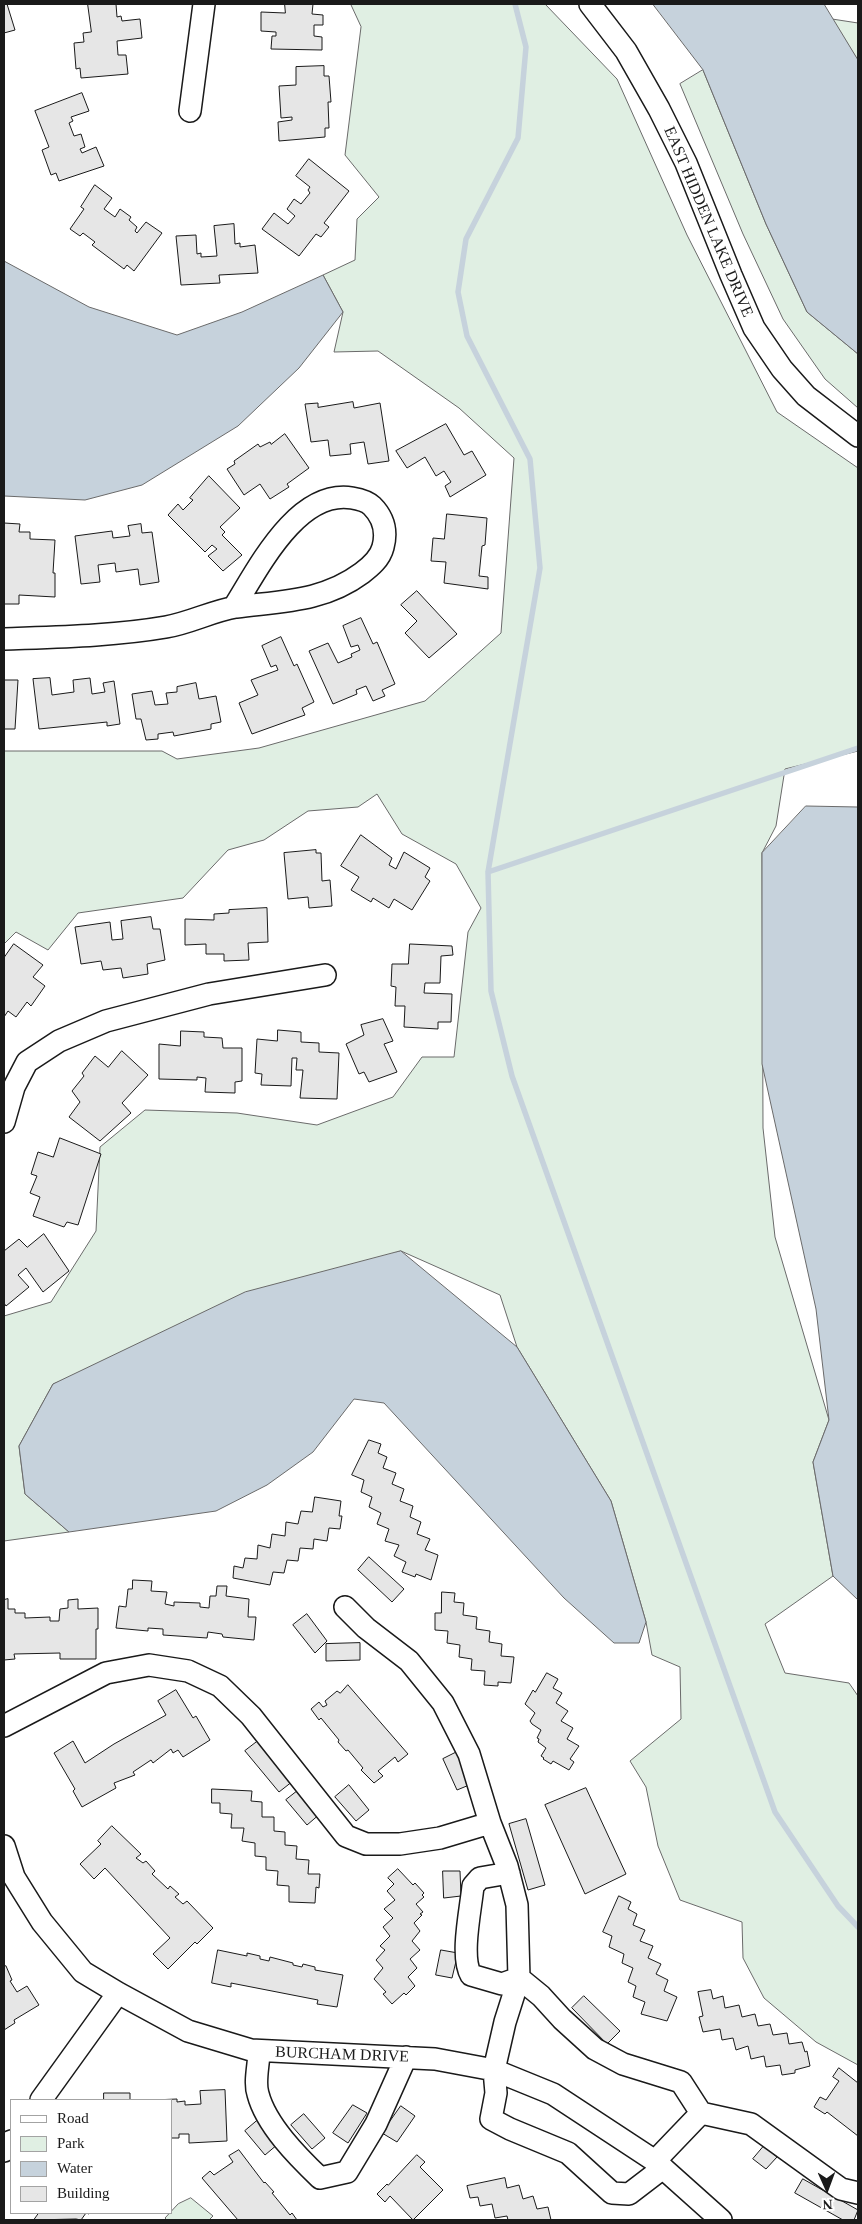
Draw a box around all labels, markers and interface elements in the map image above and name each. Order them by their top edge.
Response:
street label: EAST HIDDEN LAKE DRIVE [659,124,757,320]
street label: BURCHAM DRIVE [275,2043,409,2067]
legend [10,2099,172,2214]
text: Road [57,2110,89,2126]
text: Park [57,2135,85,2151]
text: Water [57,2160,92,2176]
north arrow [802,2164,852,2214]
text: Building [57,2185,110,2201]
text: N [822,2197,833,2212]

